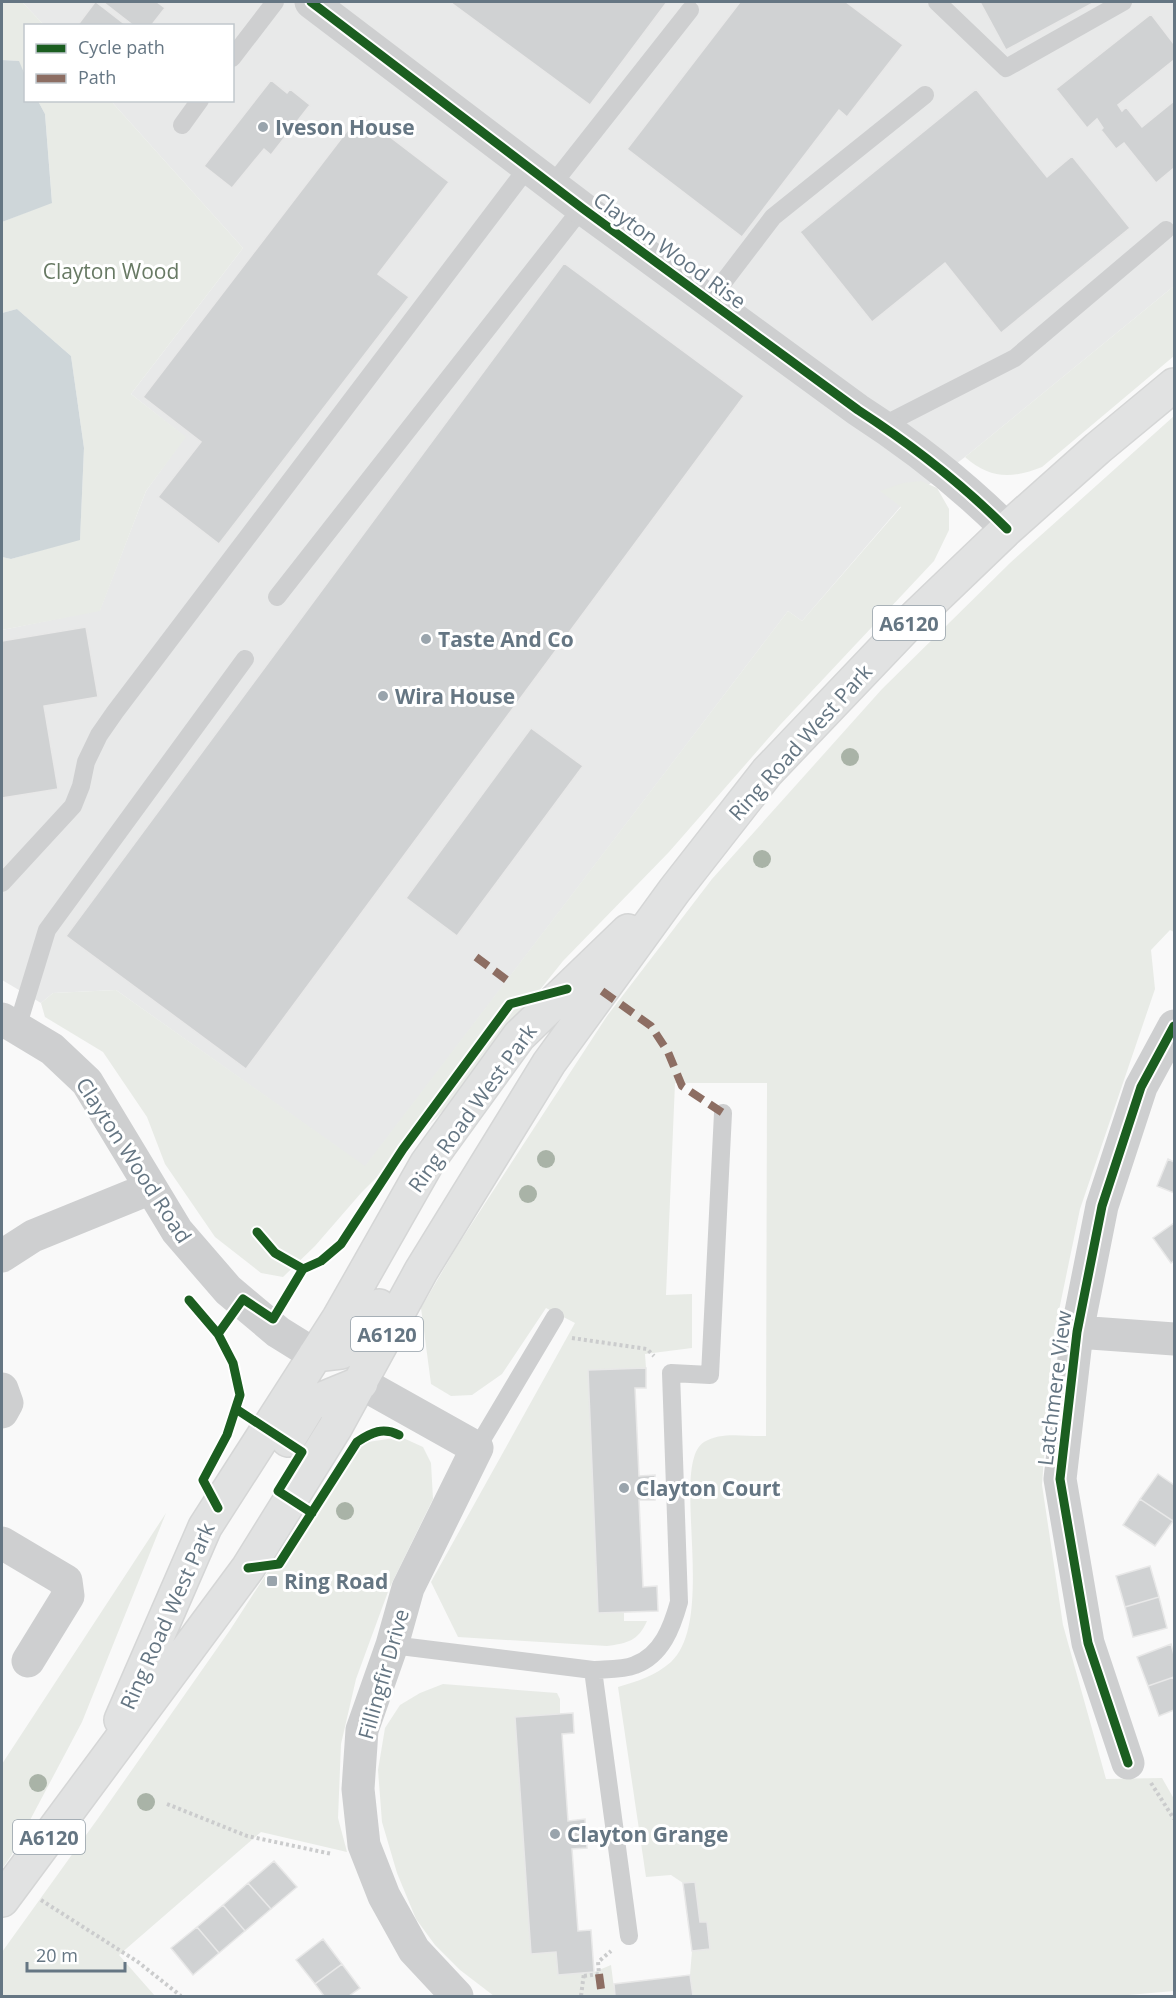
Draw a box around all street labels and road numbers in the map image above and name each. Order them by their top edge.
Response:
street label: Clayton Wood Rise [588,185,752,315]
road number: A6120 [873,606,945,640]
street label: Ring Road West Park [722,658,878,826]
street label: Ring Road West Park [401,1018,543,1198]
street label: Clayton Wood Road [70,1072,198,1248]
street label: Latchmere View [1031,1308,1077,1467]
road number: A6120 [351,1317,423,1351]
street label: Ring Road West Park [113,1518,221,1714]
street label: Fillingfir Drive [351,1606,415,1742]
road number: A6120 [13,1820,85,1854]

